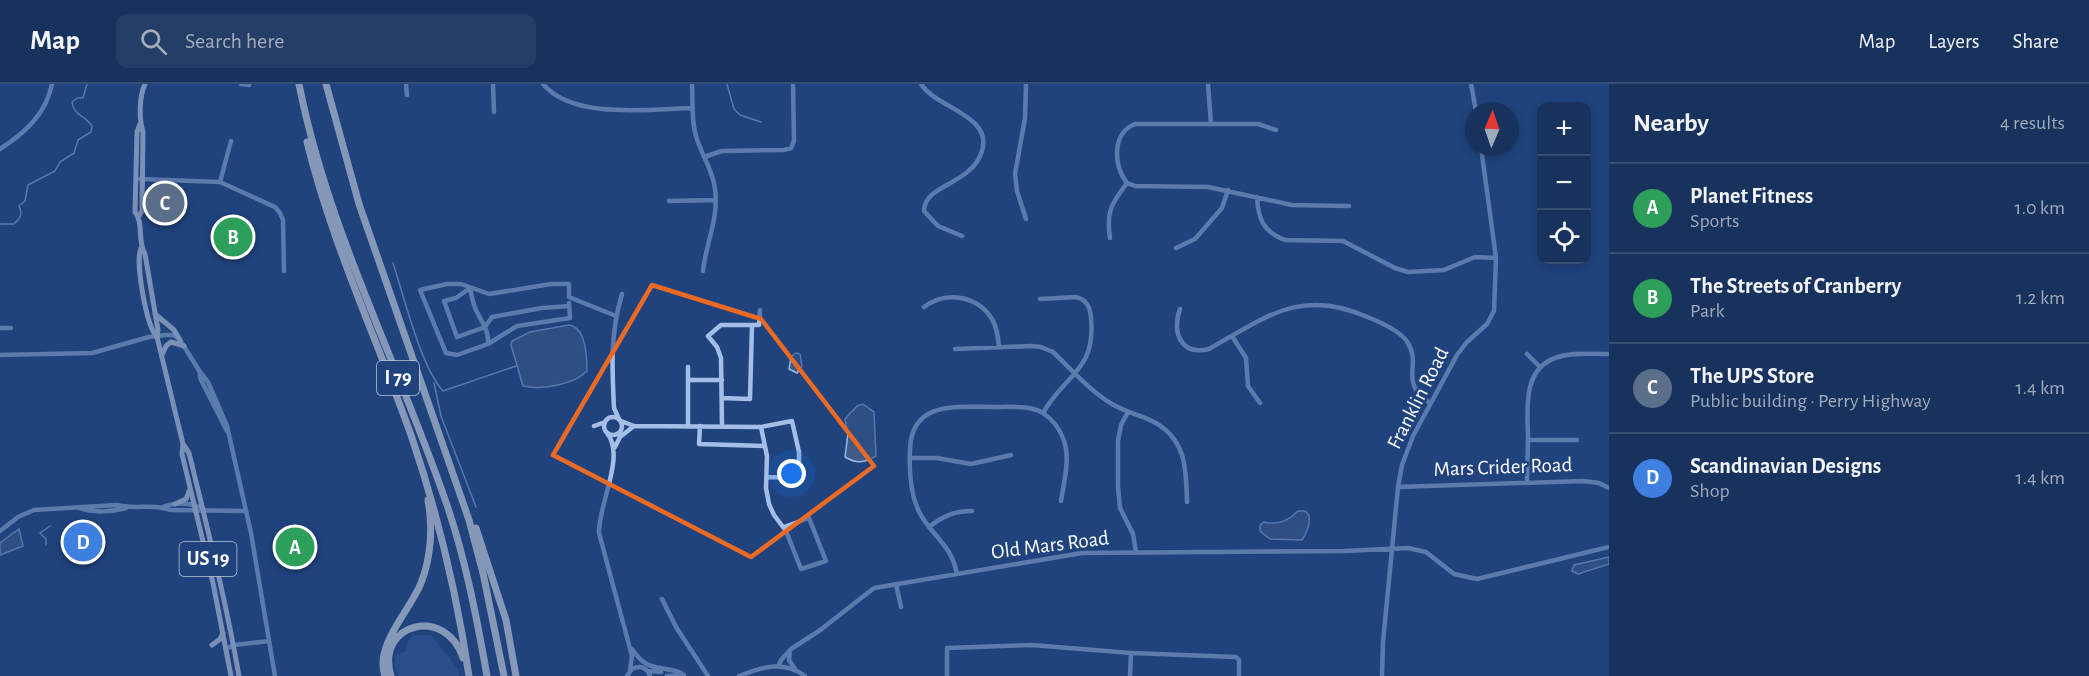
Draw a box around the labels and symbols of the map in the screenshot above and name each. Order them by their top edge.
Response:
north arrow [1465,102,1519,156]
pin: C [146,180,184,226]
pin: B [214,214,252,260]
street label: Franklin Road [1383,344,1453,452]
road number: I 79 [377,361,419,395]
street label: Mars Crider Road [1433,454,1573,480]
your location [777,459,806,488]
pin: D [64,520,103,564]
pin: A [276,524,314,570]
street label: Old Mars Road [990,527,1110,563]
road number: US 19 [180,542,236,576]

